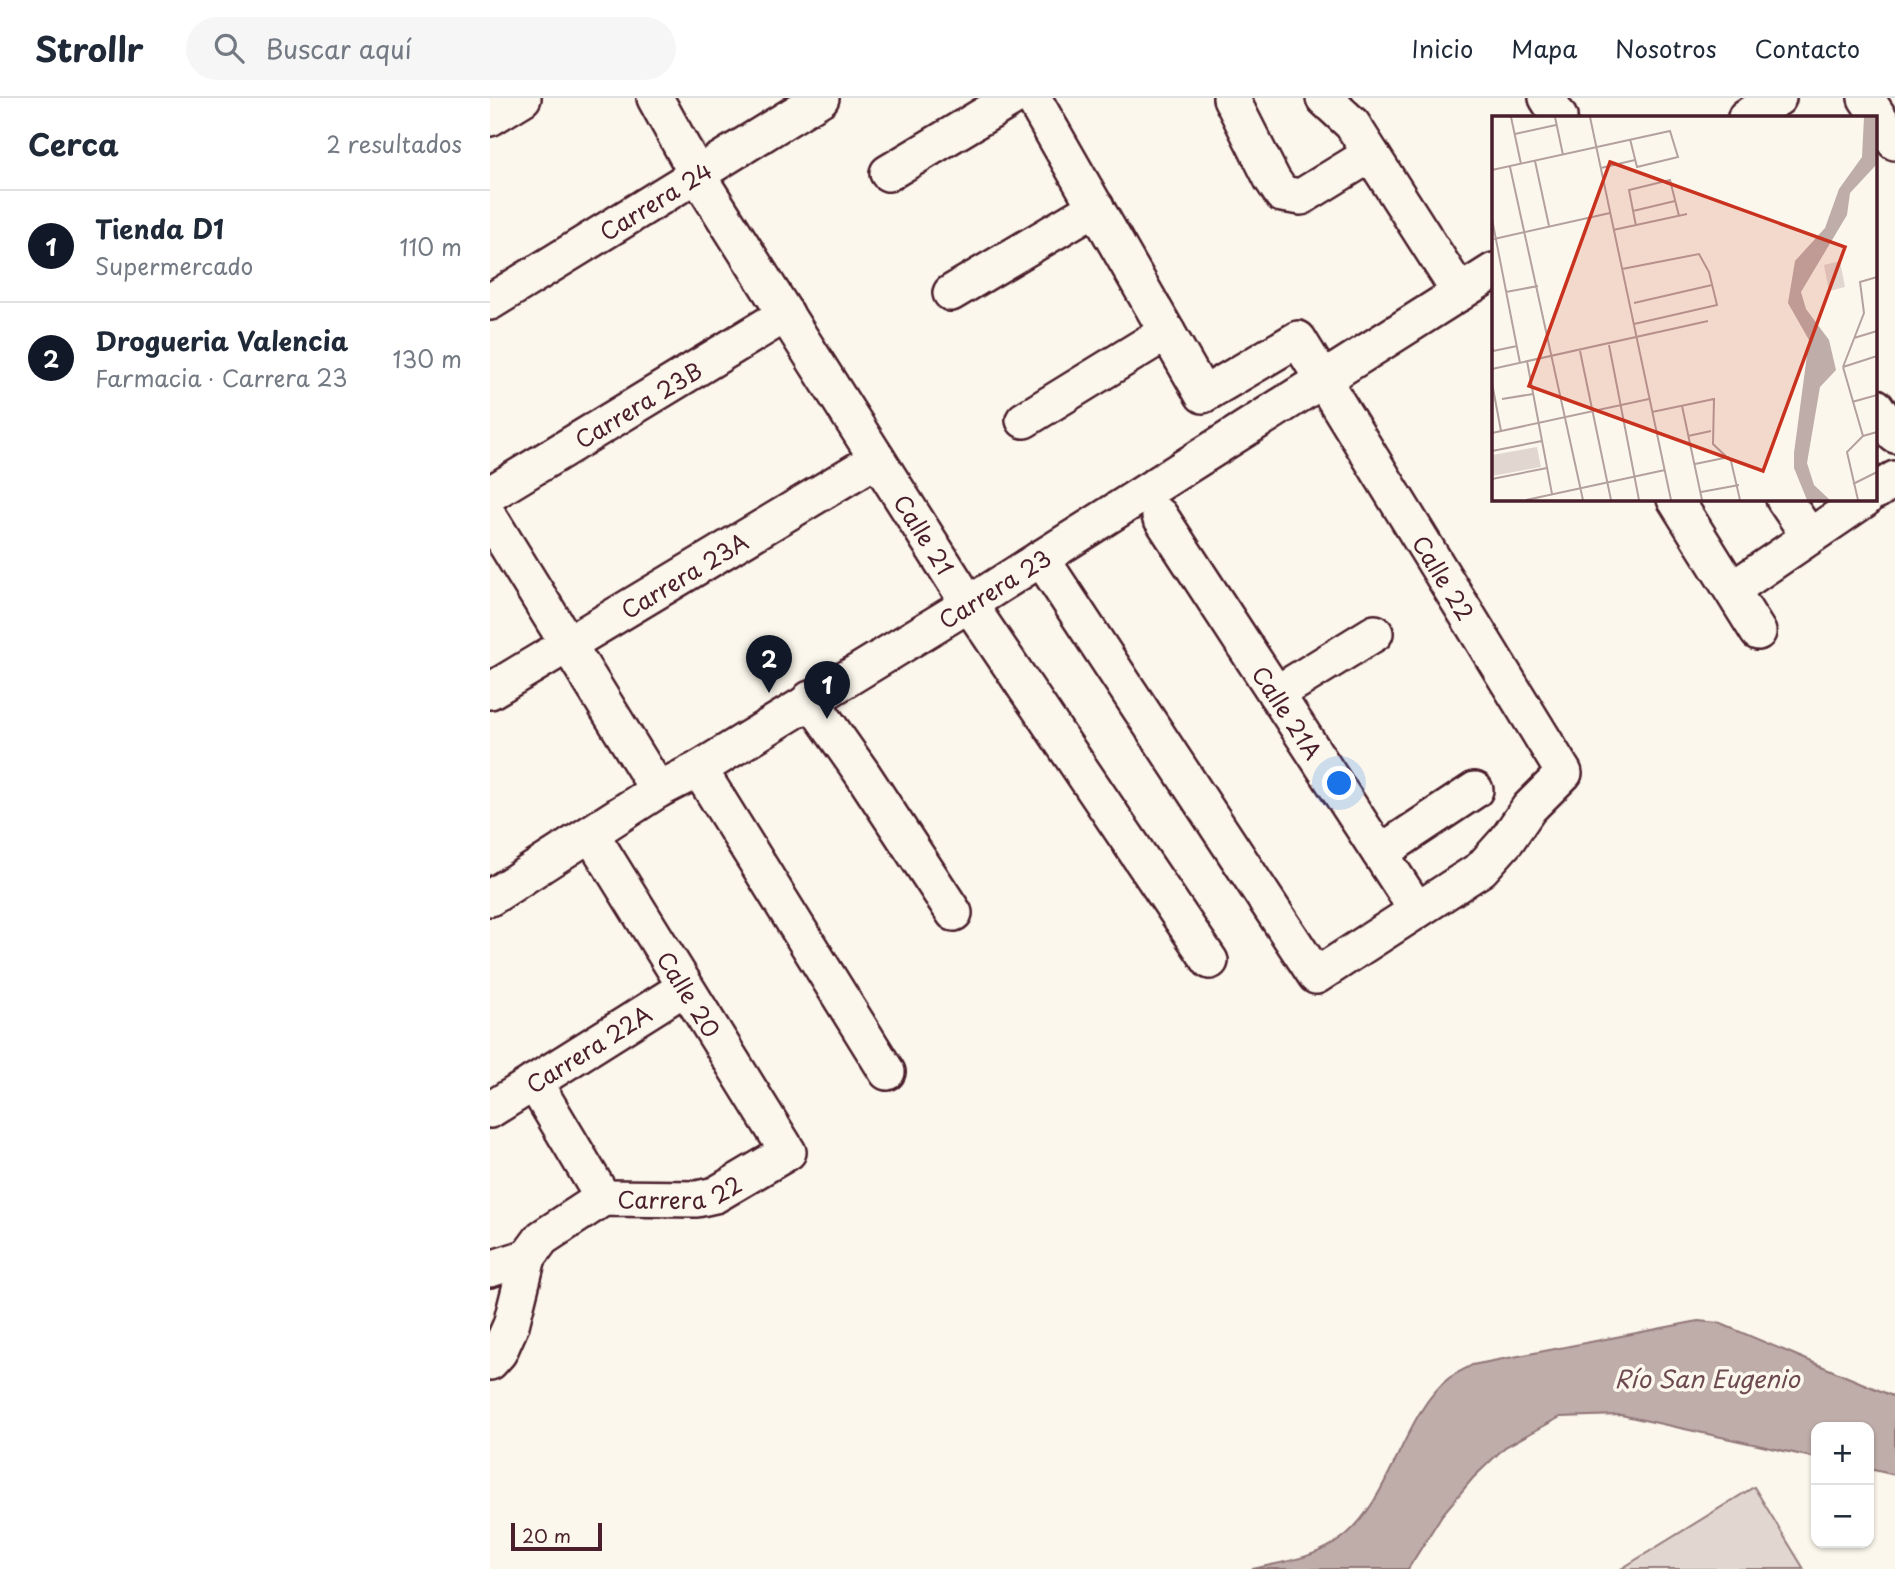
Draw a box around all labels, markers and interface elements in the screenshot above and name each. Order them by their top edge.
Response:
search box [186,17,676,80]
text: Strollr [35,23,144,73]
icon: search [210,29,248,67]
text: Buscar aquí [266,29,412,68]
text: Inicio [1412,30,1473,66]
text: Mapa [1511,30,1577,66]
text: Nosotros [1615,30,1717,66]
text: Contacto [1755,30,1860,66]
inset map [1492,116,1878,500]
text: Cerca [28,121,119,166]
text: 2 resultados [326,126,462,161]
street label: Carrera 24 [592,152,718,248]
text: Tienda D1 [95,209,224,248]
text: 1 [46,229,57,264]
text: 110 m [400,229,462,264]
text: Supermercado [95,248,253,283]
text: Drogueria Valencia [95,321,348,360]
text: 2 [43,341,59,376]
text: 130 m [392,341,462,376]
street label: Carrera 23B [568,352,708,456]
text: Farmacia · Carrera 23 [95,360,347,395]
street label: Calle 21 [886,487,964,582]
street label: Carrera 23A [614,523,754,627]
street label: Calle 22 [1405,528,1484,627]
street label: Carrera 23 [931,539,1057,636]
pin: 2 [746,635,792,693]
street label: Calle 21A [1244,658,1331,766]
pin: 1 [804,661,850,719]
your location [1322,766,1356,800]
street label: Calle 20 [649,944,729,1044]
street label: Carrera 22A [519,996,658,1101]
street label: Carrera 22 [617,1166,748,1217]
water label: Río San Eugenio [1614,1360,1801,1396]
map controls [1811,1422,1874,1548]
button: + [1811,1422,1874,1485]
button: − [1811,1485,1874,1548]
scale bar [511,1520,602,1552]
text: 20 m [522,1521,571,1549]

